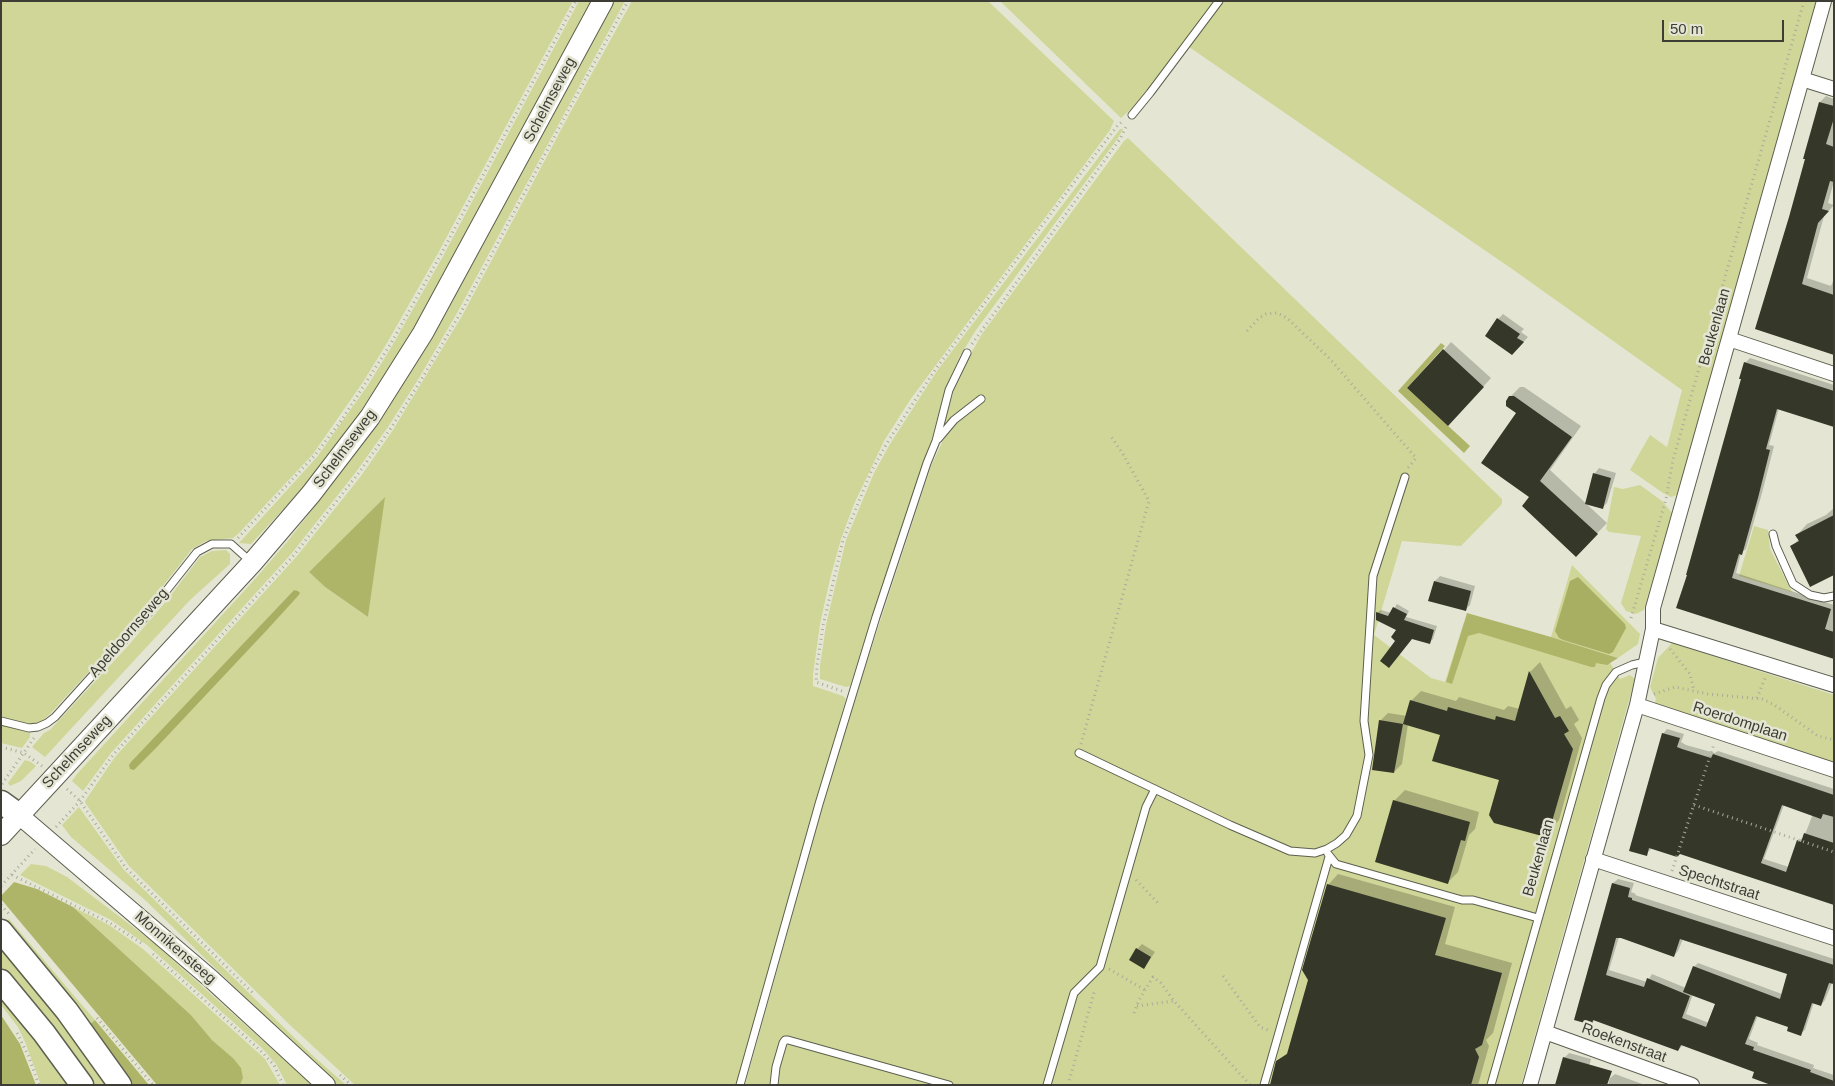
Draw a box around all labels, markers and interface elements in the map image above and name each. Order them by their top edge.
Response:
scale bar [1665,10,1788,42]
text: 50 m [1670,20,1703,37]
street label: Schelmseweg [520,55,580,145]
street label: Beukenlaan [1695,286,1735,368]
street label: Schelmseweg [310,406,380,492]
street label: Apeldoornseweg [86,585,172,681]
street label: Roerdomplaan [1690,698,1790,746]
street label: Schelmseweg [39,712,115,792]
street label: Beukenlaan [1519,817,1559,899]
street label: Spechtstraat [1676,861,1762,905]
street label: Monnikensteeg [131,908,219,988]
street label: Roekenstraat [1579,1019,1669,1067]

